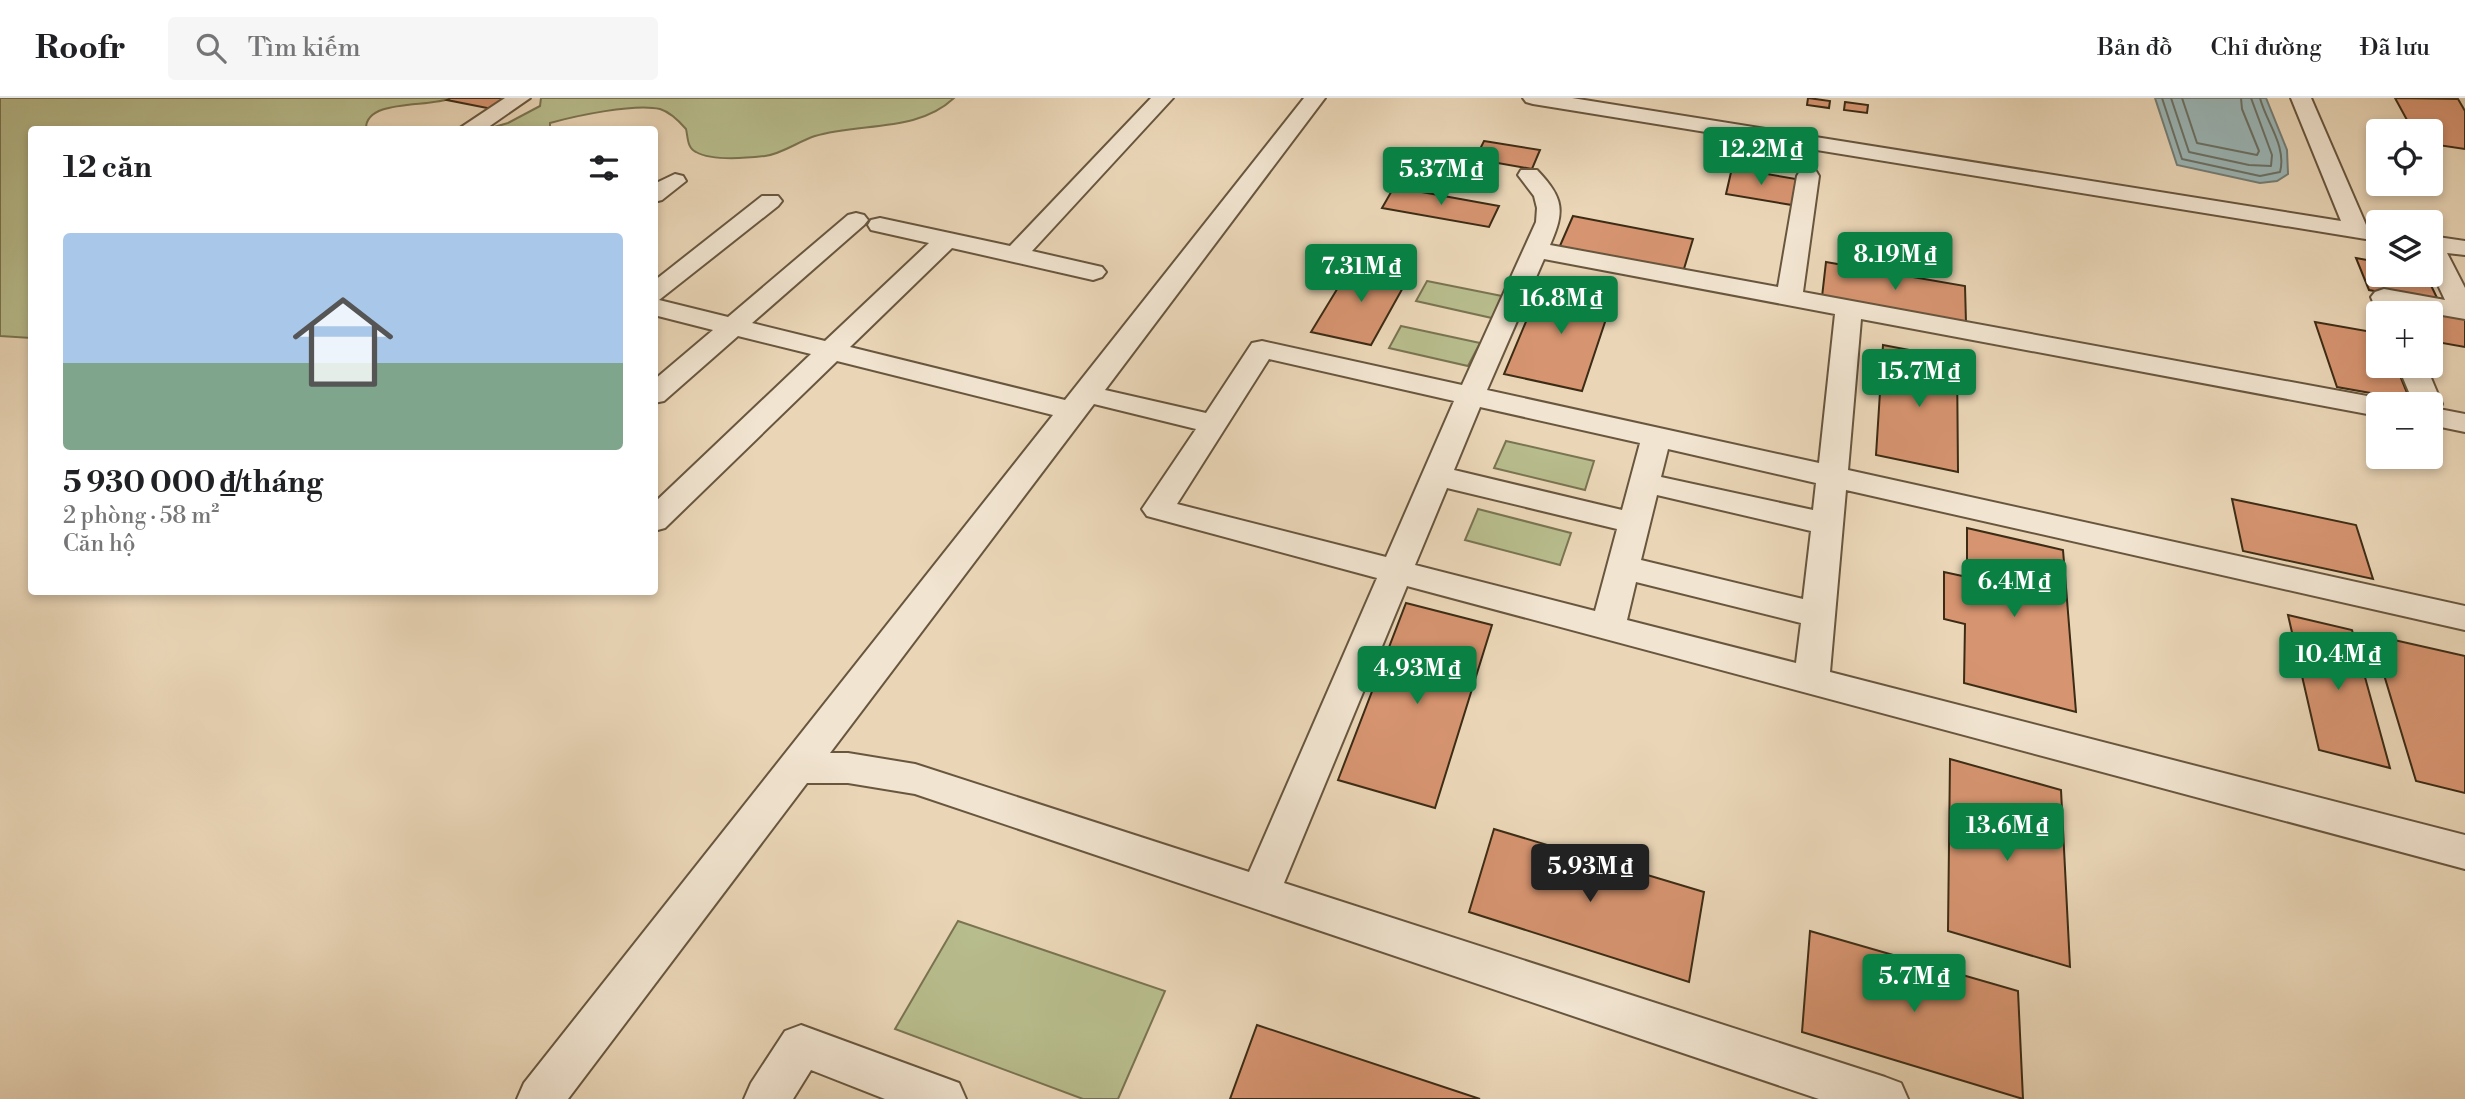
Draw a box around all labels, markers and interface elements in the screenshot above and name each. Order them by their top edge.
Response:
search box [168,17,658,80]
text: Roofr [35,28,126,69]
icon: search [192,29,230,67]
text: Tìm kiếm [248,32,361,64]
text: Bản đồ [2097,33,2173,63]
text: Chỉ đường [2211,33,2322,63]
text: Đã lưu [2360,33,2430,63]
map controls [2366,119,2443,469]
button: locate [2366,119,2443,196]
pin: 12.2M ₫ [1696,127,1826,187]
text: 12.2M ₫ [1719,136,1803,164]
pin: 5.37M ₫ [1376,148,1506,207]
text: 12 căn [63,149,152,187]
icon: filters [585,149,623,187]
text: 5.37M ₫ [1399,156,1483,184]
button: layers [2366,210,2443,287]
pin: 8.19M ₫ [1830,232,1960,292]
text: 8.19M ₫ [1853,241,1937,269]
pin: 7.31M ₫ [1296,244,1426,304]
text: 7.31M ₫ [1321,253,1401,281]
pin: 16.8M ₫ [1496,276,1626,336]
icon: home [280,279,406,405]
text: 16.8M ₫ [1520,285,1602,313]
button: + [2366,301,2443,378]
pin: 15.7M ₫ [1854,350,1984,409]
text: 15.7M ₫ [1878,358,1960,386]
button: − [2366,392,2443,469]
text: 5 930 000 ₫/tháng [63,464,323,502]
text: 2 phòng · 58 m² [63,502,219,530]
text: Căn hộ [63,530,136,558]
pin: 6.4M ₫ [1957,560,2071,619]
text: 6.4M ₫ [1978,568,2051,596]
pin: 10.4M ₫ [2273,632,2403,692]
text: 10.4M ₫ [2295,641,2381,669]
pin: 4.93M ₫ [1352,646,1482,706]
text: 4.93M ₫ [1374,655,1460,683]
pin: 13.6M ₫ [1942,804,2072,863]
text: 13.6M ₫ [1966,812,2048,840]
pin: 5.93M ₫ [1525,844,1655,904]
text: 5.93M ₫ [1547,853,1633,881]
pin: 5.7M ₫ [1857,954,1971,1014]
text: 5.7M ₫ [1879,963,1949,991]

